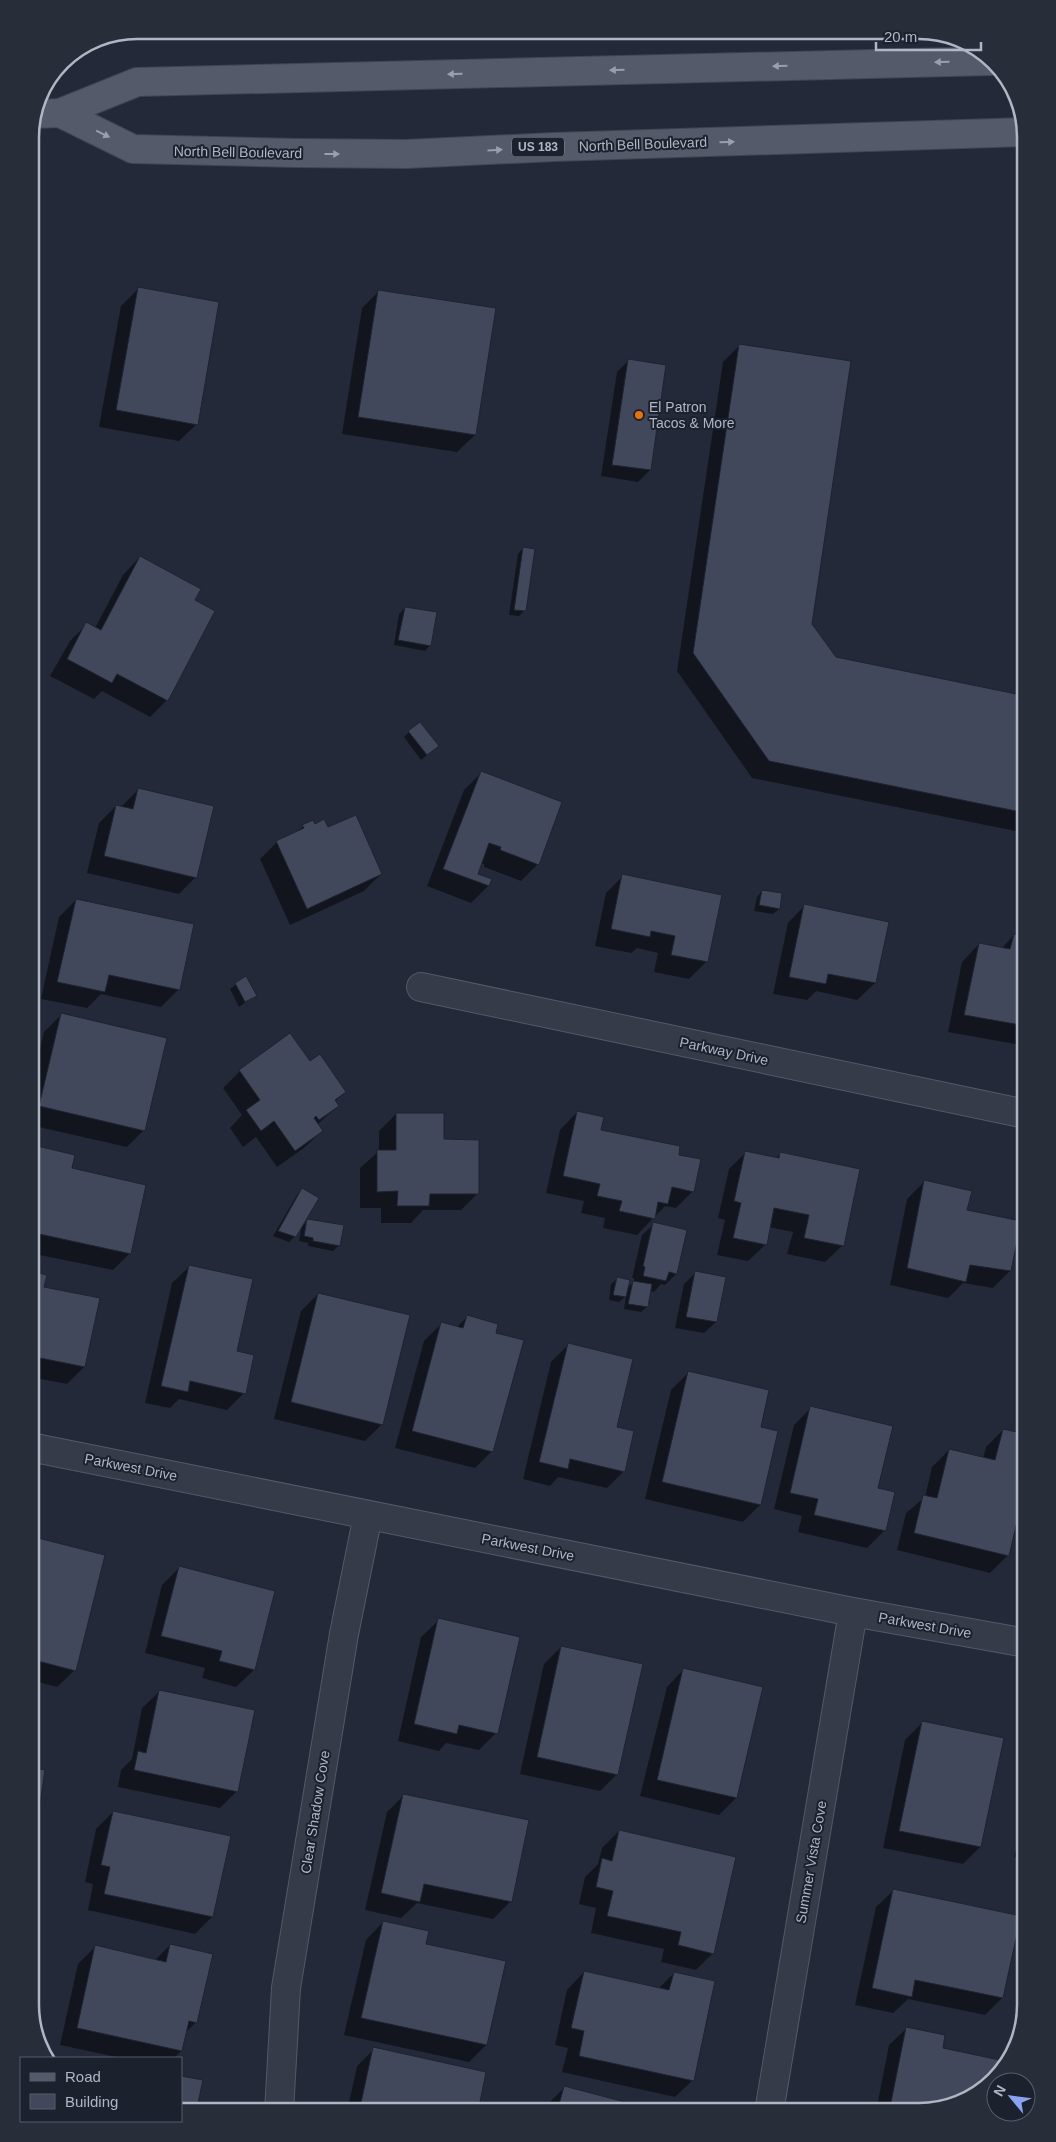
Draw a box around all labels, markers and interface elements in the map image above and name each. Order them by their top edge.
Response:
scale bar [876,20,981,52]
text: 20 m [884,28,917,45]
one-way arrow [934,58,950,66]
one-way arrow [771,62,787,70]
one-way arrow [609,66,625,74]
one-way arrow [446,70,462,78]
one-way arrow [96,130,111,139]
street label: North Bell Boulevard [579,134,707,154]
one-way arrow [719,137,735,145]
road number: US 183 [512,138,564,156]
street label: North Bell Boulevard [174,143,302,161]
one-way arrow [487,145,503,153]
one-way arrow [325,150,341,158]
place label: El Patron Tacos & More [649,399,735,431]
marker: El Patron Tacos & More [633,409,645,421]
street label: Parkway Drive [678,1034,770,1068]
street label: Parkwest Drive [83,1450,179,1484]
street label: Parkwest Drive [480,1530,576,1564]
street label: Parkwest Drive [877,1609,973,1641]
street label: Clear Shadow Cove [297,1749,333,1875]
street label: Summer Vista Cove [792,1799,830,1925]
legend [20,2057,182,2122]
text: Road [65,2068,101,2085]
north arrow [986,2072,1036,2122]
text: N [990,2082,1009,2099]
text: Building [65,2093,118,2110]

